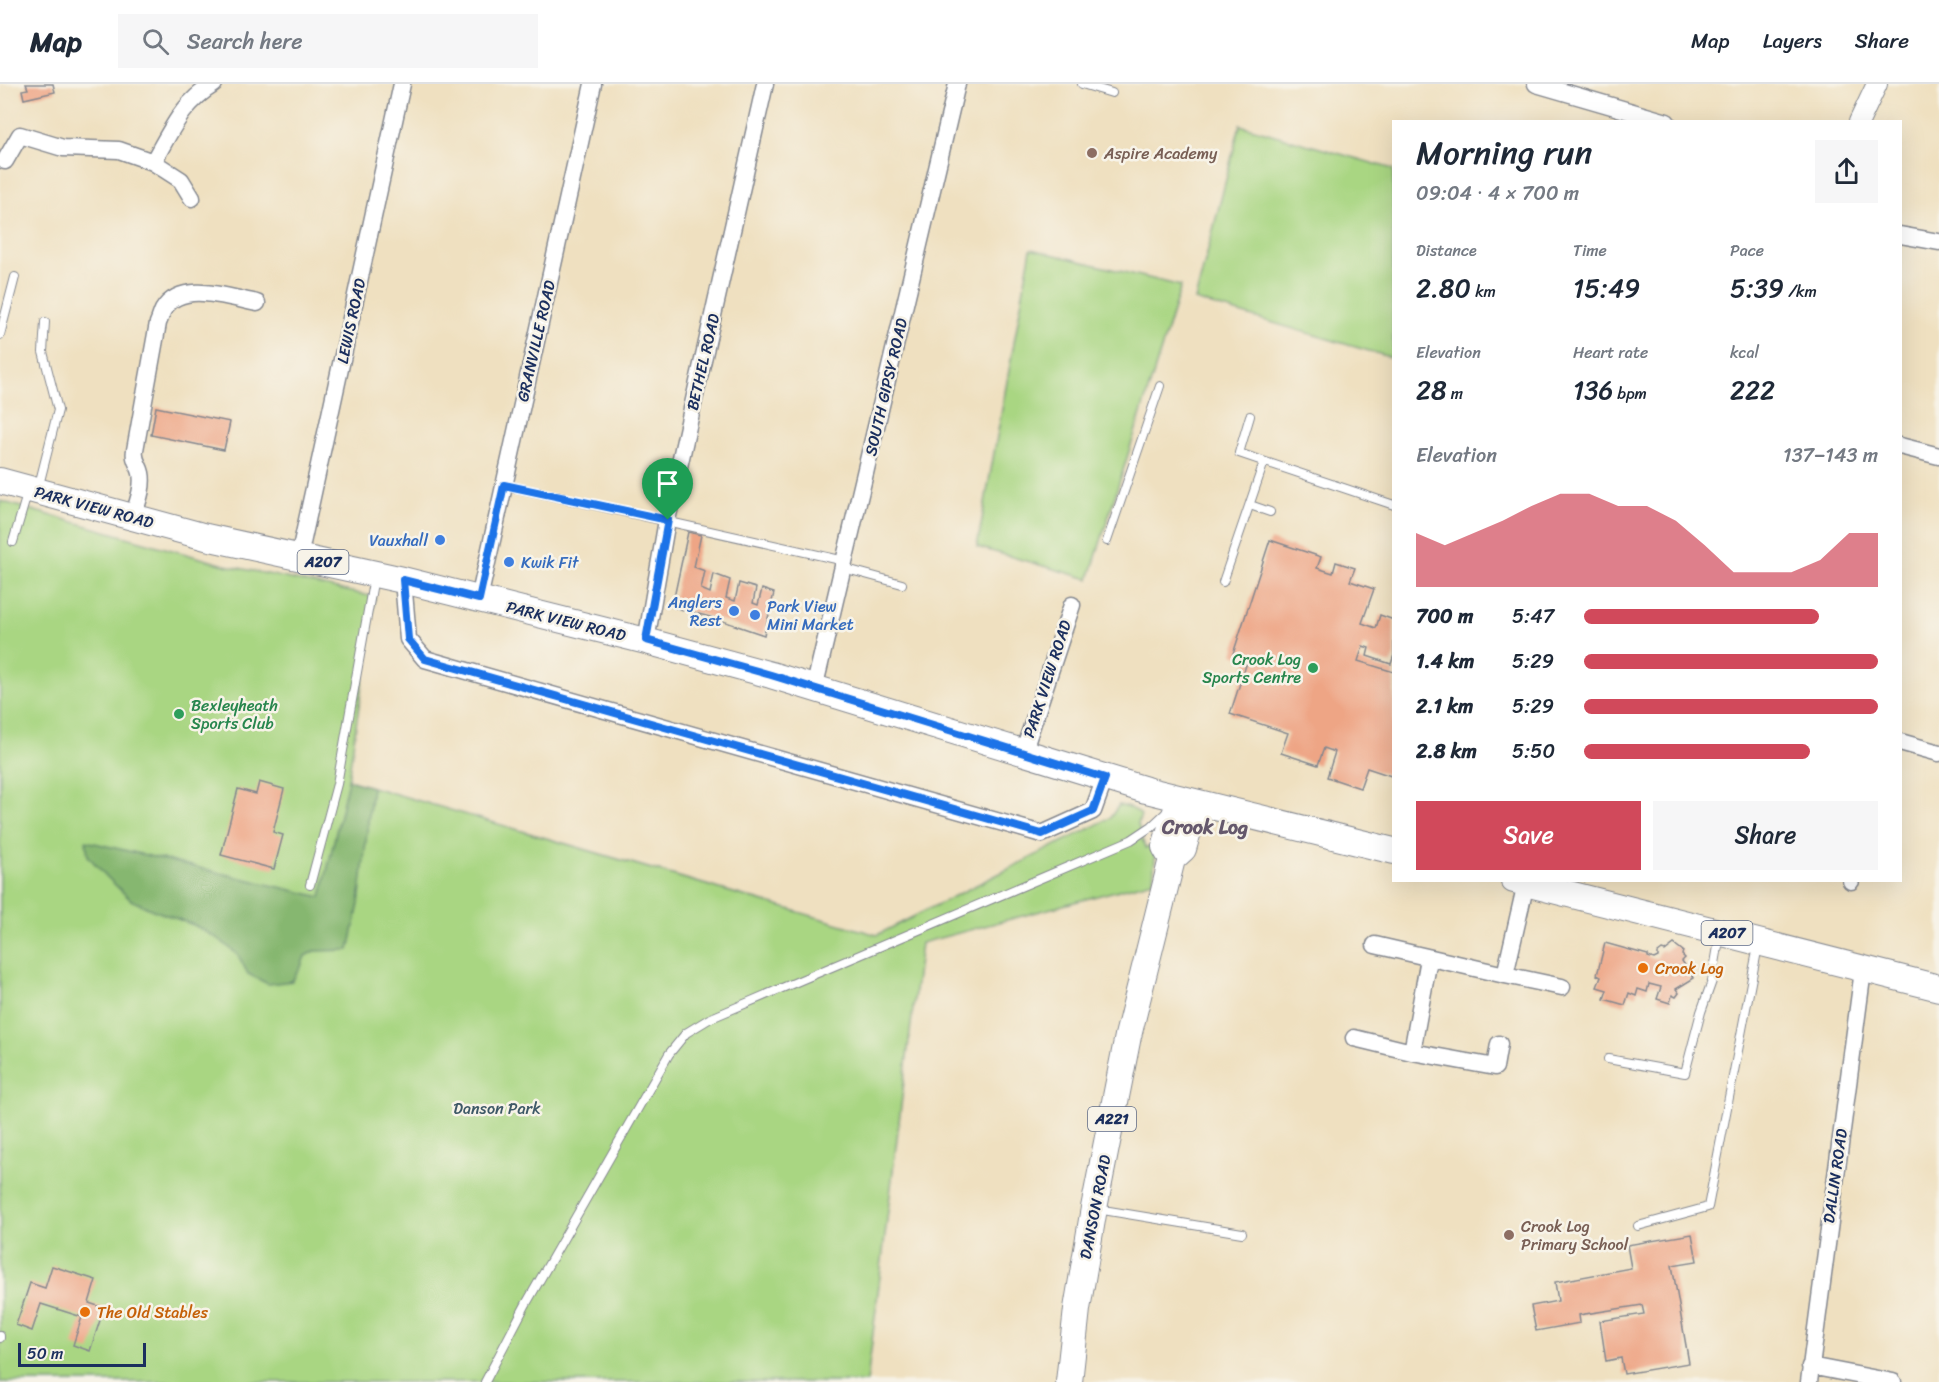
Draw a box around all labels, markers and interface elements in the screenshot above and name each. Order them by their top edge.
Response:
search box [118,14,538,68]
text: Map [30,17,82,66]
text: Search here [187,22,303,61]
text: Map [1691,22,1730,60]
text: Layers [1763,22,1822,60]
text: Share [1855,22,1909,60]
icon: search [139,25,172,58]
text: Morning run [1416,124,1592,182]
place label: Aspire Academy [1103,139,1218,168]
button: share [1815,140,1878,203]
marker: Aspire Academy [1085,146,1099,160]
text: 09:04 · 4 × 700 m [1416,176,1579,211]
text: Distance [1416,236,1477,265]
text: Time [1573,236,1607,265]
text: Pace [1730,236,1764,265]
text: 2.80 [1416,265,1471,311]
text: 15:49 [1573,265,1640,311]
text: 5:39 [1730,265,1784,311]
street label: LEWIS ROAD [328,275,374,366]
street label: GRANVILLE ROAD [508,277,564,405]
text: km [1471,277,1496,306]
text: /km [1784,277,1817,306]
street label: BETHEL ROAD [678,310,728,413]
street label: SOUTH GIPSY ROAD [856,315,916,459]
text: Elevation [1416,338,1481,367]
text: Heart rate [1573,338,1648,367]
text: kcal [1730,338,1759,367]
text: 28 [1416,367,1447,413]
text: 136 [1573,367,1613,413]
text: 222 [1730,367,1775,413]
text: m [1447,379,1463,408]
text: bpm [1613,379,1647,408]
text: Elevation [1416,438,1497,473]
text: 137–143 m [1783,438,1878,473]
pin [642,458,693,520]
icon: arrive [651,467,684,500]
street label: PARK VIEW ROAD [31,477,157,537]
place label: Vauxhall [369,526,428,555]
marker: Vauxhall [433,533,447,547]
place label: Kwik Fit [521,548,579,577]
road number: A207 [298,550,348,574]
marker: Kwik Fit [502,555,516,569]
place label: Anglers Rest [667,588,723,635]
street label: PARK VIEW ROAD [503,592,629,650]
place label: Park View Mini Market [767,592,854,639]
text: 700 m [1416,599,1473,634]
text: 5:47 [1512,599,1554,634]
marker: Anglers Rest [727,604,741,618]
marker: Park View Mini Market [748,608,762,622]
street label: PARK VIEW ROAD [1014,616,1080,742]
text: 1.4 km [1416,644,1474,679]
text: 5:29 [1512,644,1554,679]
place label: Crook Log Sports Centre [1202,645,1301,692]
marker: Crook Log Sports Centre [1306,661,1320,675]
text: 2.1 km [1416,689,1473,724]
text: 5:29 [1512,689,1554,724]
place label: Bexleyheath Sports Club [191,691,278,738]
marker: Bexleyheath Sports Club [172,707,186,721]
text: 2.8 km [1416,734,1477,769]
text: 5:50 [1512,734,1555,769]
button: Save [1416,801,1641,870]
button: Share [1653,801,1878,870]
district label: Crook Log [1161,810,1248,845]
road number: A207 [1702,921,1752,945]
place label: Crook Log [1655,954,1724,983]
marker: Crook Log [1636,961,1650,975]
park label: Danson Park [453,1094,541,1123]
road number: A221 [1088,1107,1136,1131]
street label: DALLIN ROAD [1814,1126,1856,1225]
street label: DANSON ROAD [1071,1152,1119,1262]
place label: Crook Log Primary School [1521,1212,1629,1259]
marker: Crook Log Primary School [1502,1228,1516,1242]
place label: The Old Stables [97,1298,209,1327]
marker: The Old Stables [78,1305,92,1319]
text: 50 m [27,1339,63,1368]
scale bar [18,1340,146,1368]

